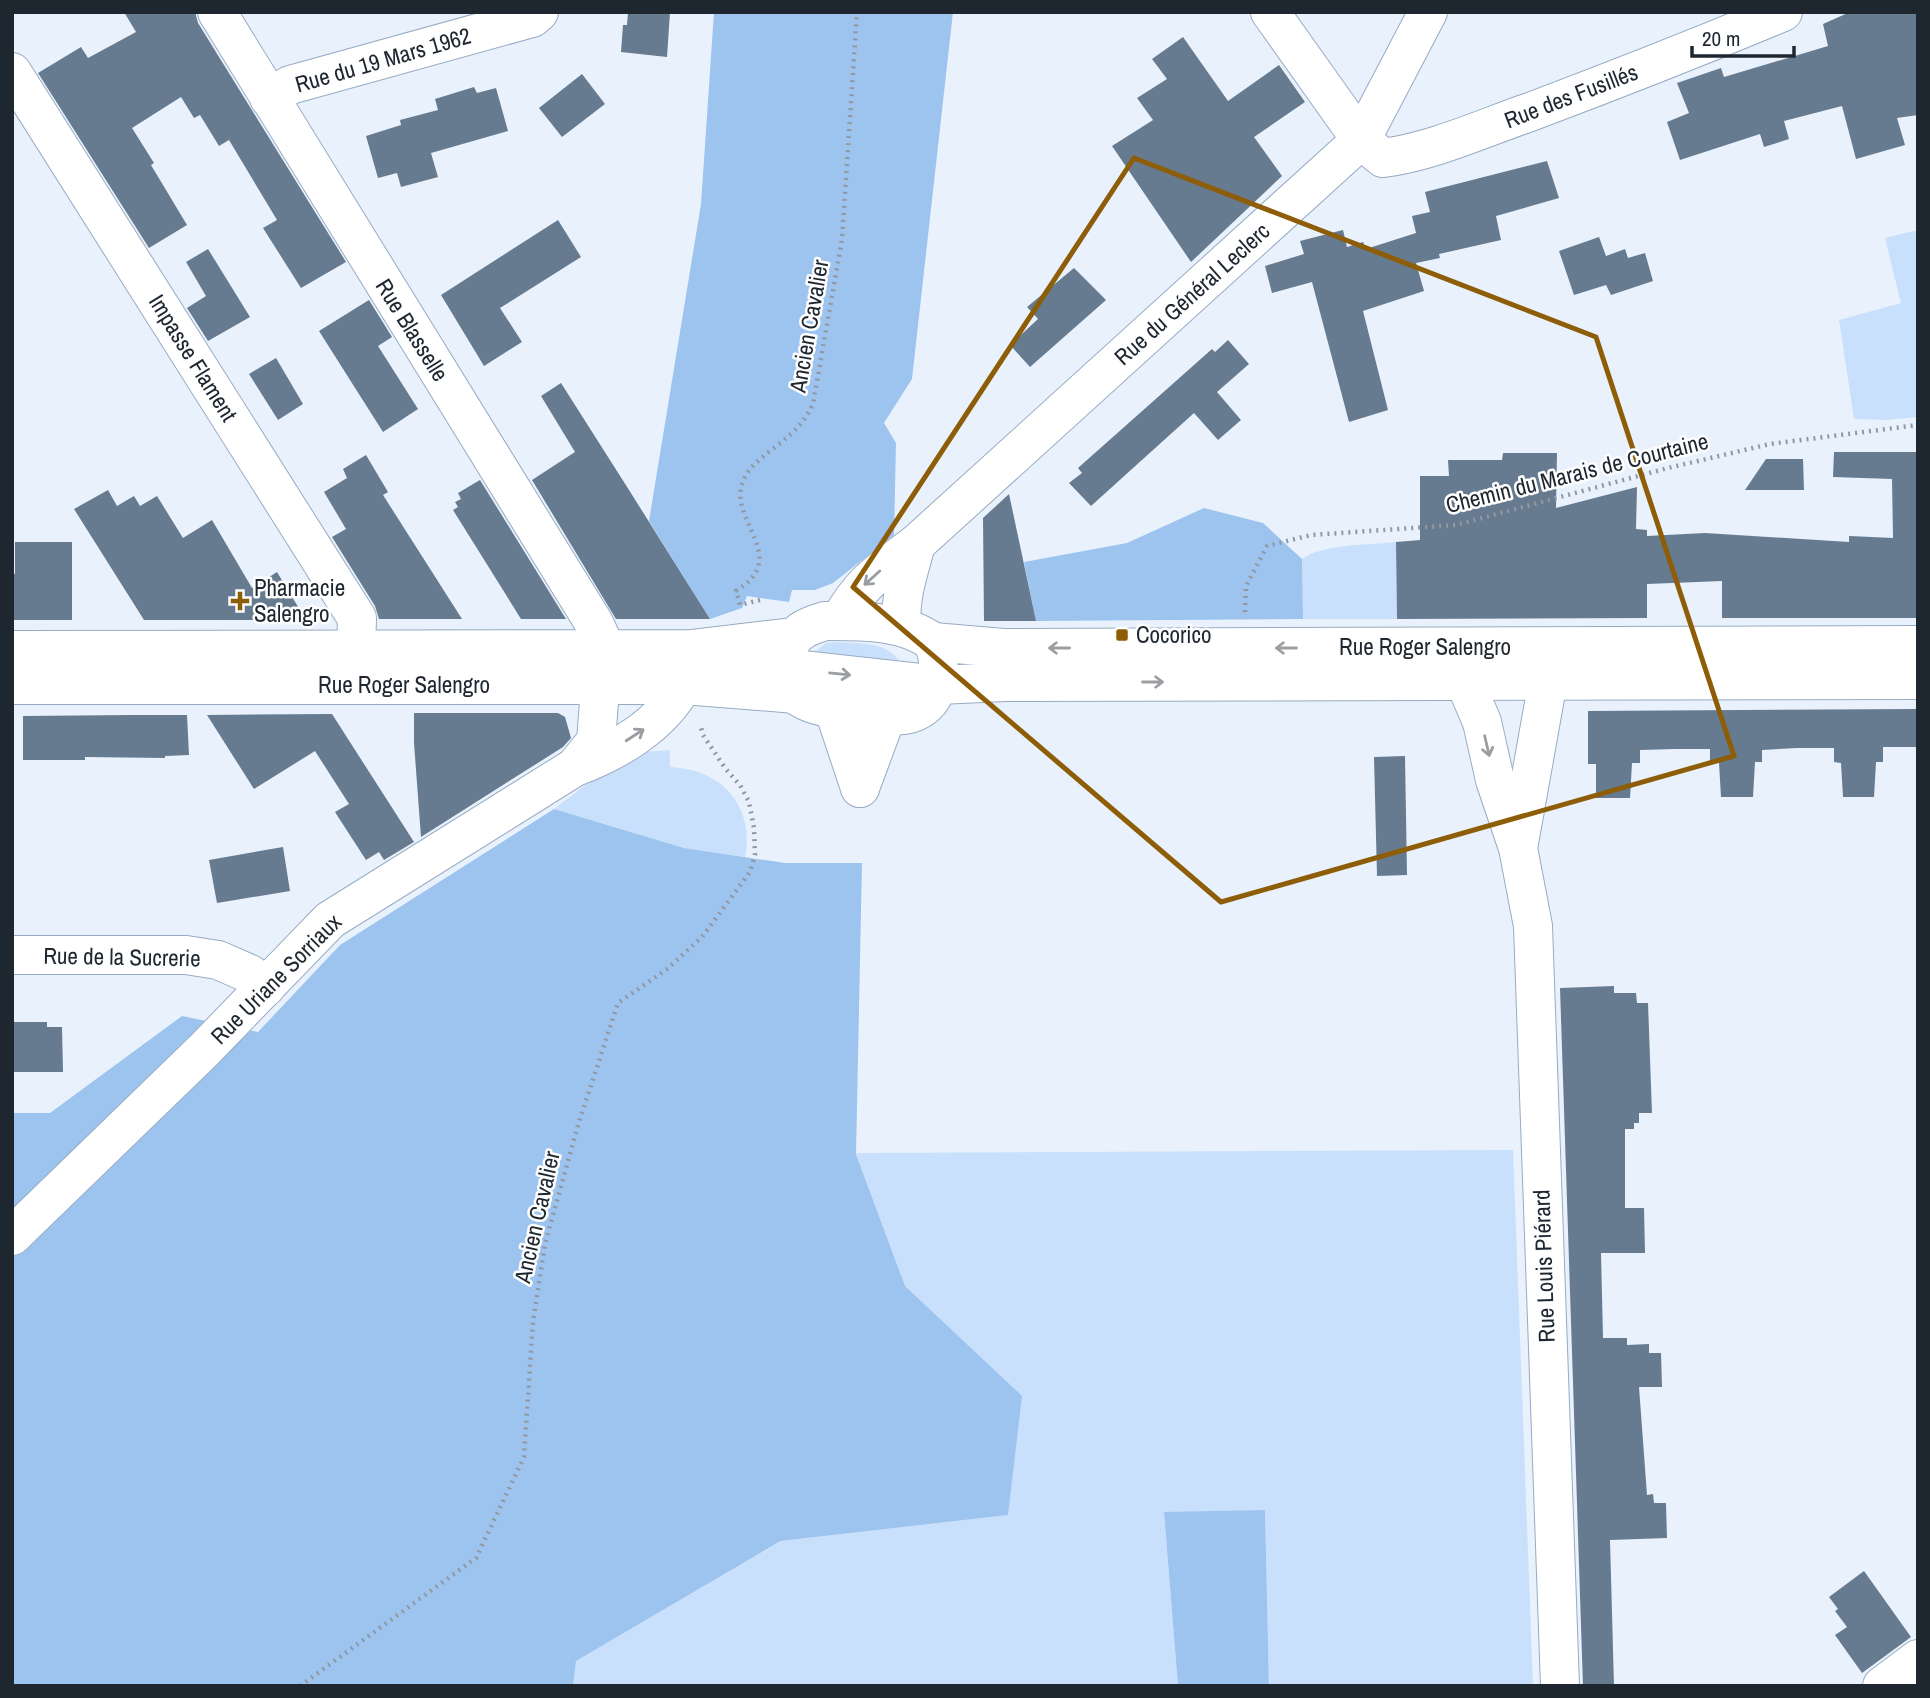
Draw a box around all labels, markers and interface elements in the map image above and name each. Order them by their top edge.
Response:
scale bar [1692,14,1794,58]
street label: Rue du 19 Mars 1962 [291,20,474,99]
text: 20 m [1702,24,1740,53]
street label: Rue des Fusillés [1500,56,1642,135]
street label: Rue du Général Leclerc [1107,215,1276,372]
street label: Ancien Cavalier [781,256,836,396]
street label: Rue Blasselle [369,273,456,387]
street label: Impasse Flament [142,288,245,427]
street label: Chemin du Marais de Courtaine [1442,425,1711,520]
one-way arrow [864,570,882,586]
place label: Pharmacie Salengro [254,572,345,629]
marker: Pharmacie Salengro [232,593,248,609]
place label: Cocorico [1136,619,1211,650]
marker: Cocorico [1114,627,1130,643]
street label: Rue Roger Salengro [1339,631,1511,662]
one-way arrow [1047,641,1070,655]
one-way arrow [1275,641,1298,655]
one-way arrow [828,668,850,681]
street label: Rue Roger Salengro [318,669,490,700]
one-way arrow [1141,675,1164,689]
one-way arrow [625,728,644,742]
one-way arrow [1481,734,1495,757]
street label: Rue Uriane Sorriaux [204,906,348,1051]
street label: Rue de la Sucrerie [43,940,201,973]
street label: Ancien Cavalier [506,1147,567,1287]
street label: Rue Louis Piérard [1525,1189,1562,1343]

